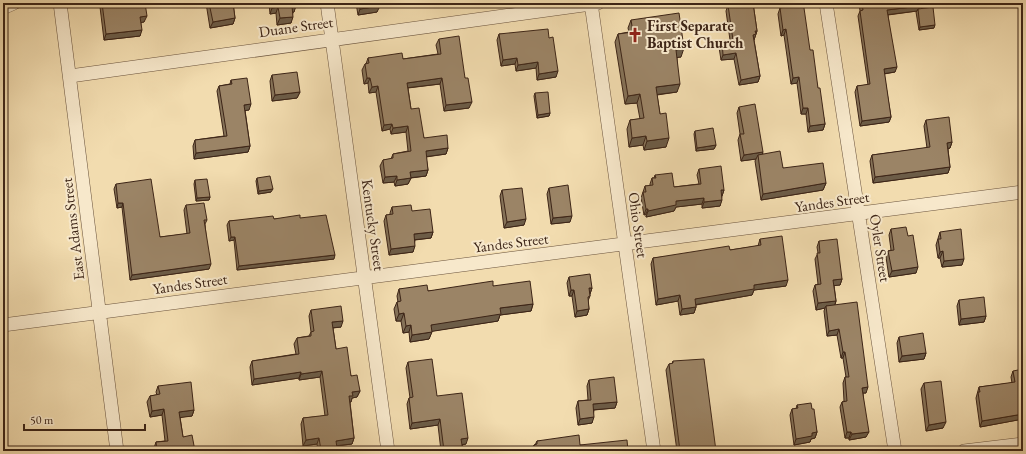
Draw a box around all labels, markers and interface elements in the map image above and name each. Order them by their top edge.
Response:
street label: Duane Street [258,12,335,41]
place label: First Separate Baptist Church [647,16,744,52]
church icon: First Separate Baptist Church [626,26,644,44]
street label: East Adams Street [57,176,88,281]
street label: Kentucky Street [358,178,389,272]
street label: Yandes Street [793,187,871,216]
street label: Ohio Street [624,191,653,259]
street label: Oyler Street [866,213,895,283]
street label: Yandes Street [472,228,550,257]
street label: Yandes Street [151,269,229,298]
scale bar [24,406,145,432]
text: 50 m [30,412,54,428]

